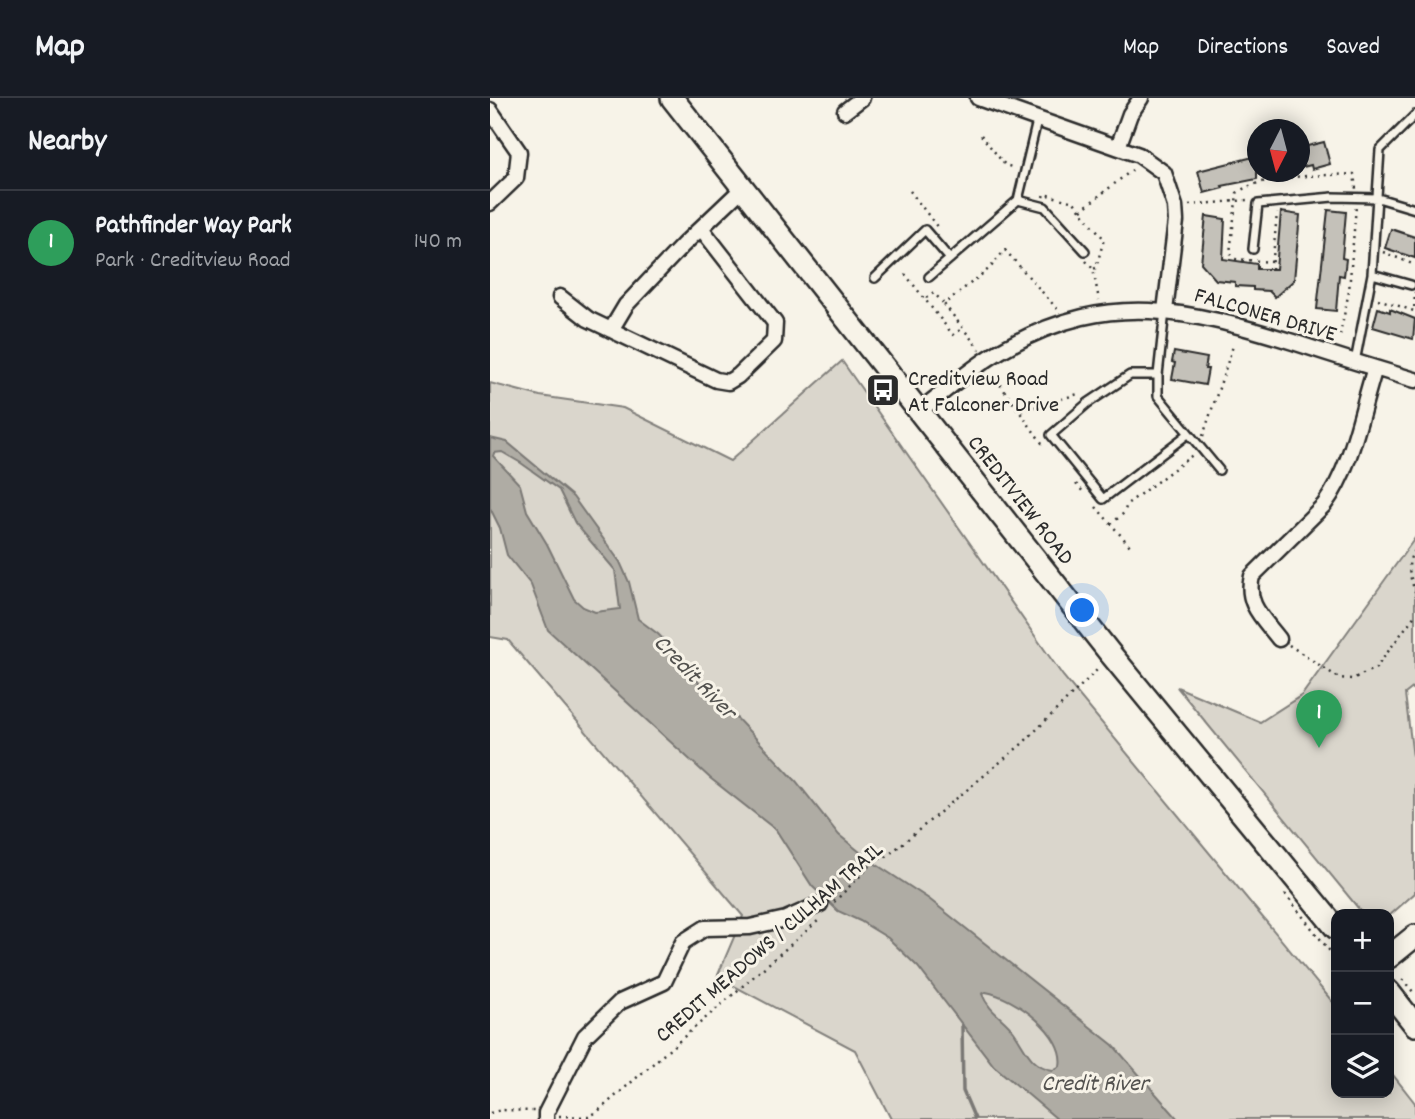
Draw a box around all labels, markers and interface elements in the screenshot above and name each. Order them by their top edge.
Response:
text: Map [35,25,85,72]
text: Map [1123,31,1159,65]
text: Directions [1197,31,1288,65]
text: Saved [1326,31,1380,65]
north arrow [1247,119,1310,182]
text: Nearby [28,122,106,165]
text: Pathfinder Way Park [95,208,292,245]
text: 1 [48,226,54,259]
text: 140 m [414,226,462,259]
text: Park · Creditview Road [95,245,291,278]
street label: FALCONER DRIVE [1190,280,1341,353]
place label: Creditview Road At Falconer Drive [908,364,1059,423]
bus stop icon: Creditview Road At Falconer Drive [864,371,902,409]
street label: CREDITVIEW ROAD [958,429,1081,573]
your location [1065,593,1099,627]
water label: Credit River [644,628,745,731]
pin: 1 [1296,690,1342,748]
street label: CREDIT MEADOWS / CULHAM TRAIL [649,835,892,1052]
map controls [1331,909,1394,1098]
button: + [1331,909,1394,972]
button: − [1331,972,1394,1035]
button: layers [1331,1035,1394,1098]
water label: Credit River [1042,1068,1152,1102]

